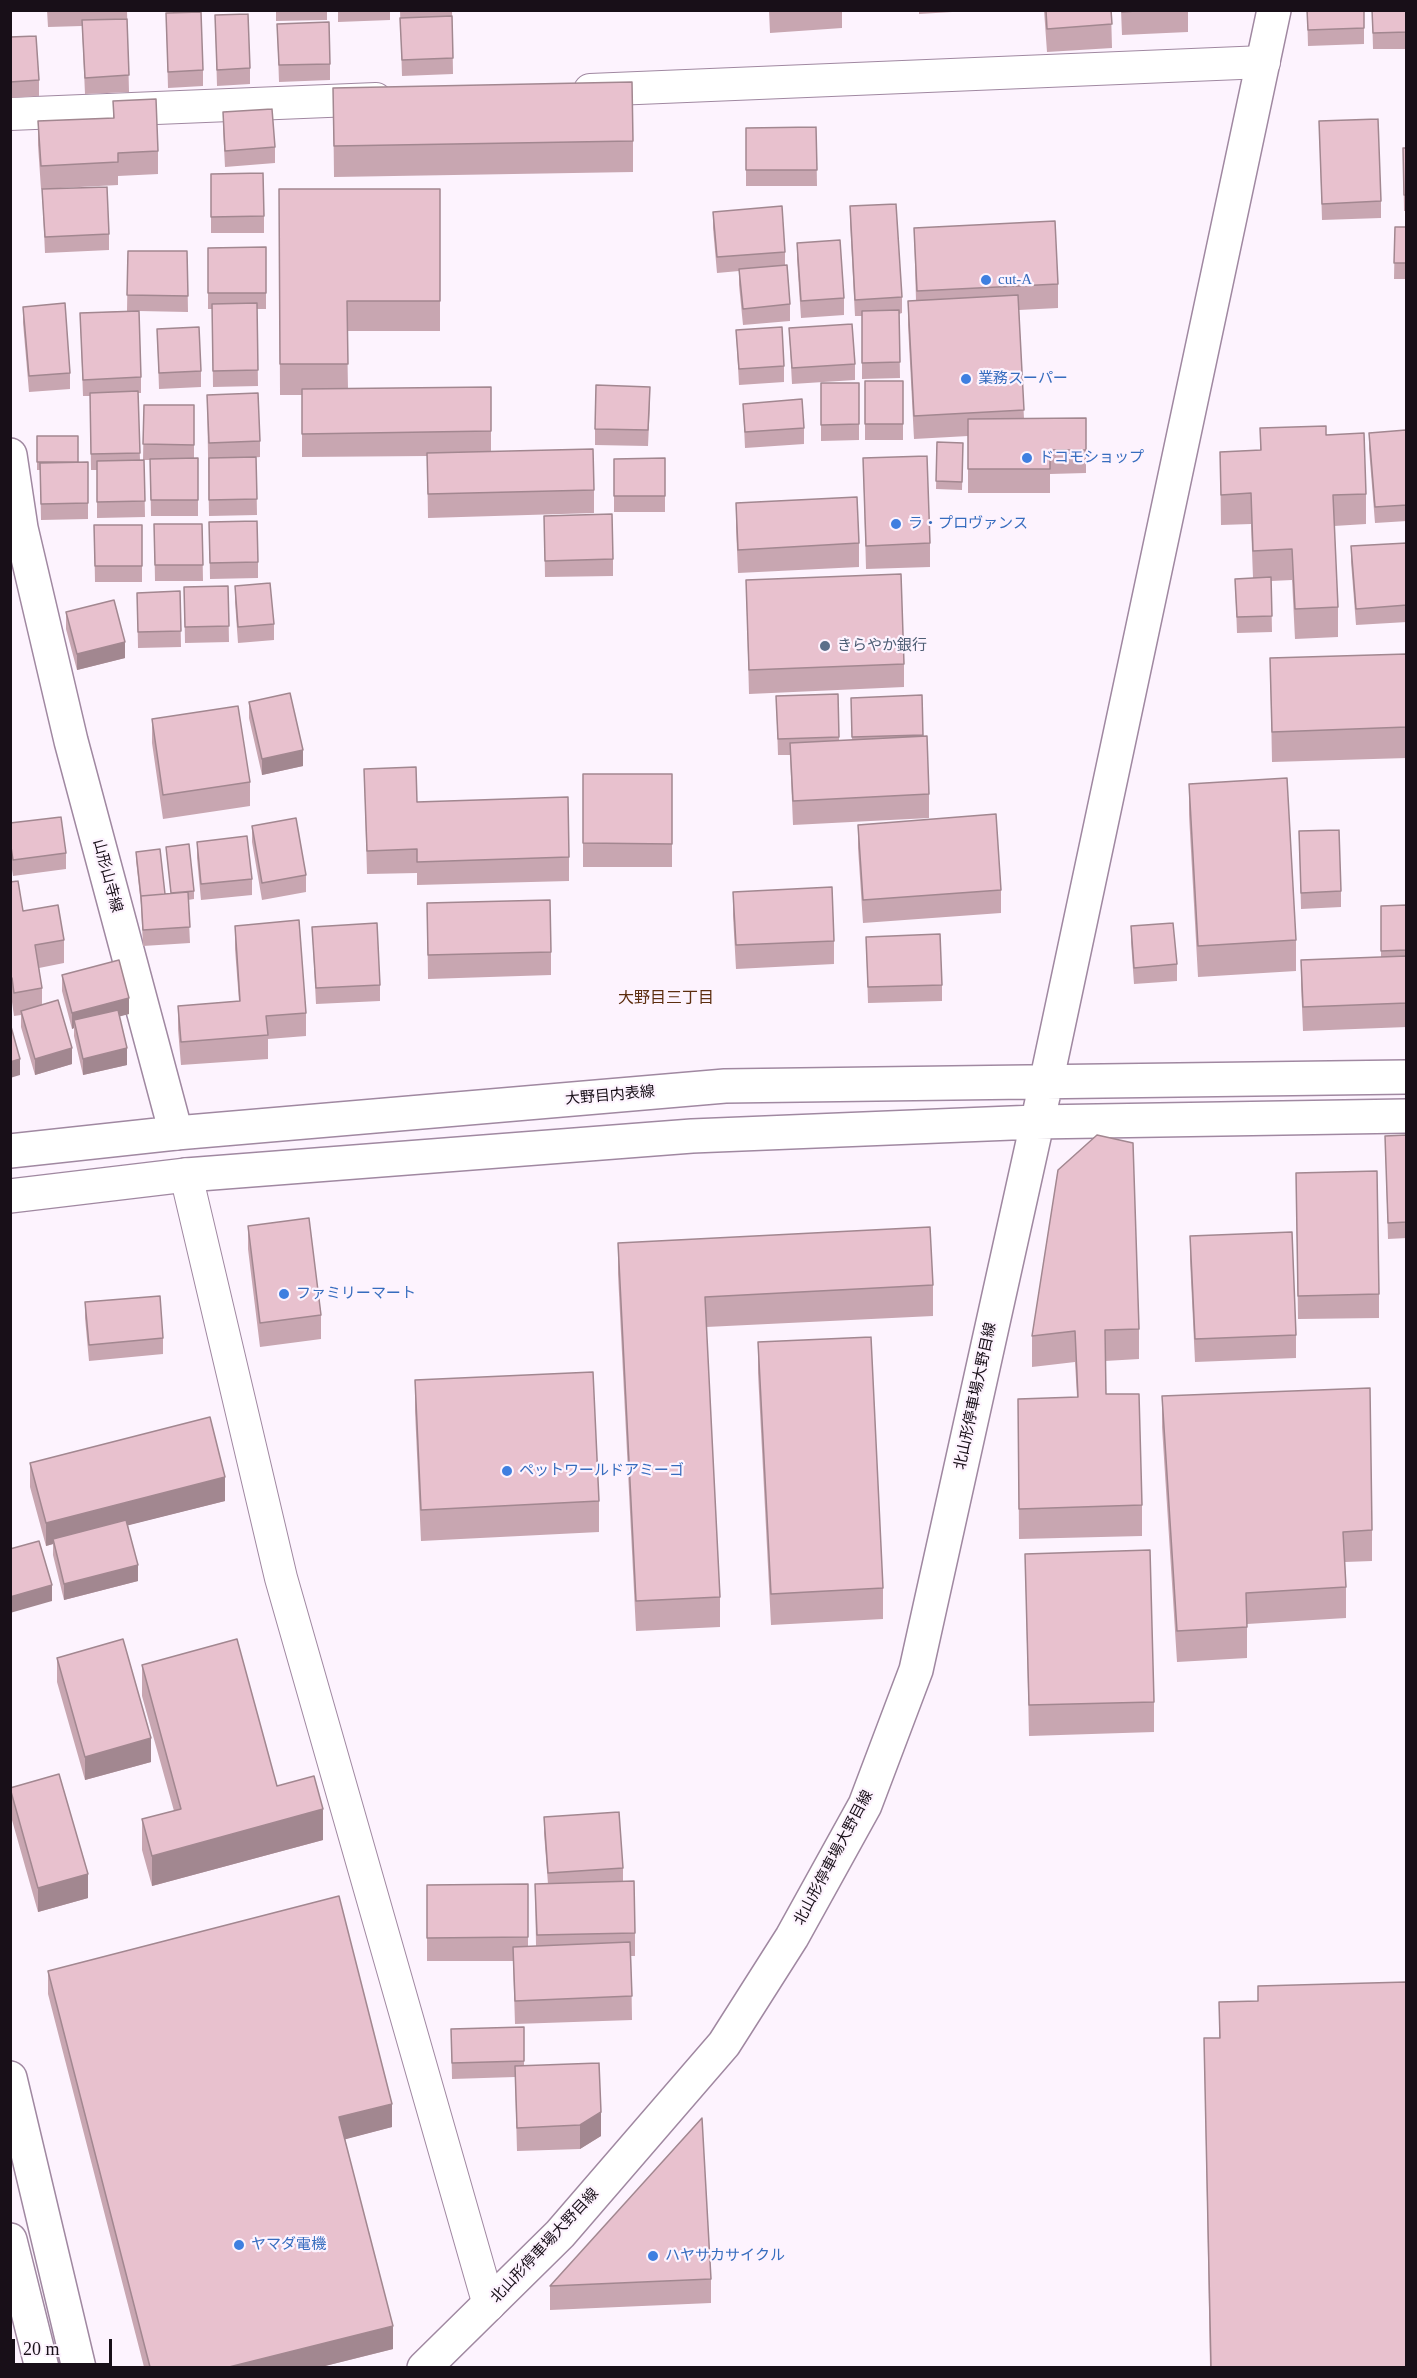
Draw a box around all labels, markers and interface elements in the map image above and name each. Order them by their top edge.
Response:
place label: cut-A [998,271,1032,289]
marker: cut-A [979,273,993,287]
place label: 業務スーパー [978,370,1068,388]
marker: 業務スーパー [959,372,973,386]
place label: ドコモショップ [1039,449,1144,467]
marker: ドコモショップ [1020,451,1034,465]
place label: ラ・プロヴァンス [908,515,1028,533]
marker: ラ・プロヴァンス [889,517,903,531]
place label: きらやか銀行 [837,637,927,655]
marker: きらやか銀行 [818,639,832,653]
street label: 山形山寺線 [89,837,125,915]
district label: 大野目三丁目 [618,989,714,1009]
street label: 大野目内表線 [564,1083,656,1109]
place label: ファミリーマート [296,1285,416,1303]
marker: ファミリーマート [277,1287,291,1301]
street label: 北山形停車場大野目線 [952,1321,1000,1471]
place label: ペットワールドアミーゴ [519,1462,684,1480]
marker: ペットワールドアミーゴ [500,1464,514,1478]
street label: 北山形停車場大野目線 [791,1788,877,1928]
street label: 北山形停車場大野目線 [487,2185,603,2307]
place label: ヤマダ電機 [251,2236,326,2254]
marker: ヤマダ電機 [232,2238,246,2252]
place label: ハヤサカサイクル [665,2247,785,2265]
marker: ハヤサカサイクル [646,2249,660,2263]
scale bar [15,2327,116,2365]
text: 20 m [23,2339,60,2359]

